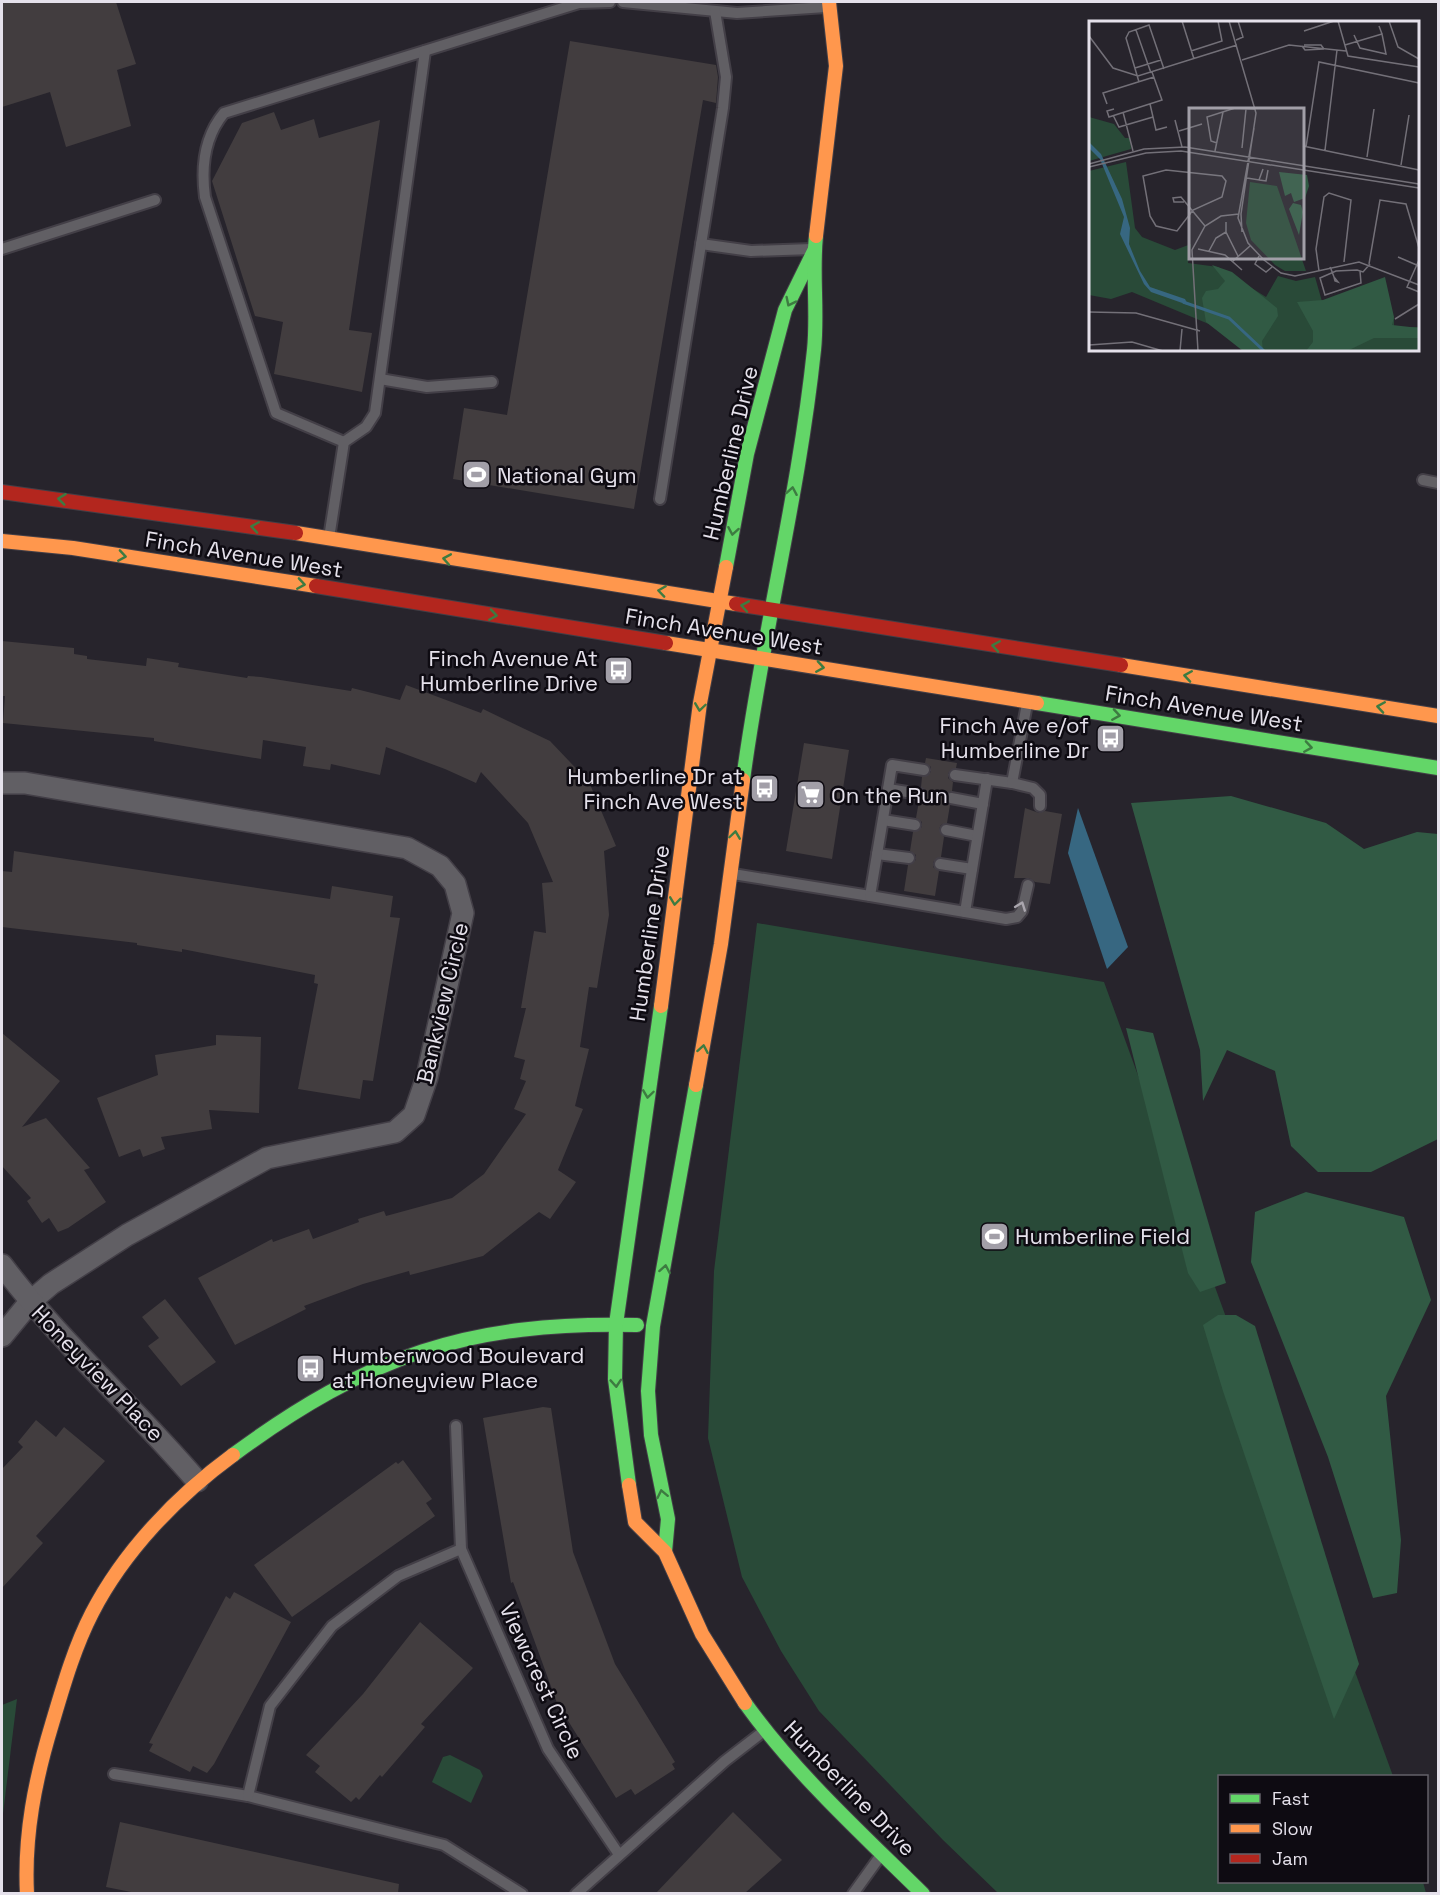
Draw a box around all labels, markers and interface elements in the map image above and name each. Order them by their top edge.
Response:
inset map [1089,21,1419,351]
one-way arrow [785,295,797,306]
street label: Humberline Drive [696,363,764,543]
sports icon: National Gym [460,459,492,491]
place label: National Gym [497,461,637,489]
one-way arrow [785,486,798,496]
one-way arrow [57,493,66,506]
one-way arrow [250,521,259,533]
street label: Finch Avenue West [143,525,345,583]
one-way arrow [727,526,740,536]
one-way arrow [117,549,127,561]
one-way arrow [443,553,452,565]
one-way arrow [296,577,305,589]
one-way arrow [657,586,666,598]
one-way arrow [740,600,750,613]
street label: Finch Avenue West [623,602,825,660]
one-way arrow [489,608,498,620]
one-way arrow [991,640,1000,652]
place label: Finch Avenue At Humberline Drive [420,644,598,697]
bus stop icon: Finch Avenue At Humberline Drive [603,655,635,687]
one-way arrow [815,660,825,673]
one-way arrow [1184,671,1193,683]
street label: Finch Avenue West [1103,679,1305,737]
one-way arrow [1376,701,1386,714]
one-way arrow [694,703,706,712]
one-way arrow [1111,709,1121,721]
place label: Finch Ave e/of Humberline Dr [939,711,1089,764]
bus stop icon: Finch Ave e/of Humberline Dr [1094,722,1126,754]
one-way arrow [1303,740,1313,753]
place label: Humberline Dr at Finch Ave West [567,762,743,815]
bus stop icon: Humberline Dr at Finch Ave West [748,773,780,805]
supermarket icon: On the Run [794,779,826,811]
place label: On the Run [831,781,948,809]
one-way arrow [729,831,741,840]
street label: Humberline Drive [623,843,675,1023]
one-way arrow [670,896,682,905]
one-way arrow [1014,902,1027,912]
street label: Bankview Circle [410,920,474,1086]
one-way arrow [696,1044,709,1054]
one-way arrow [642,1089,654,1098]
sports icon: Humberline Field [978,1220,1010,1252]
place label: Humberline Field [1015,1222,1190,1250]
one-way arrow [658,1264,670,1273]
street label: Honeyview Place [26,1299,170,1447]
place label: Humberwood Boulevard at Honeyview Place [332,1341,585,1394]
bus stop icon: Humberwood Boulevard at Honeyview Place [295,1352,327,1384]
one-way arrow [609,1378,622,1387]
one-way arrow [657,1489,670,1499]
street label: Viewcrest Circle [494,1598,590,1764]
street label: Humberline Drive [778,1714,922,1862]
legend [1218,1775,1428,1883]
text: Fast [1272,1787,1309,1810]
text: Slow [1272,1817,1313,1840]
text: Jam [1272,1847,1308,1870]

